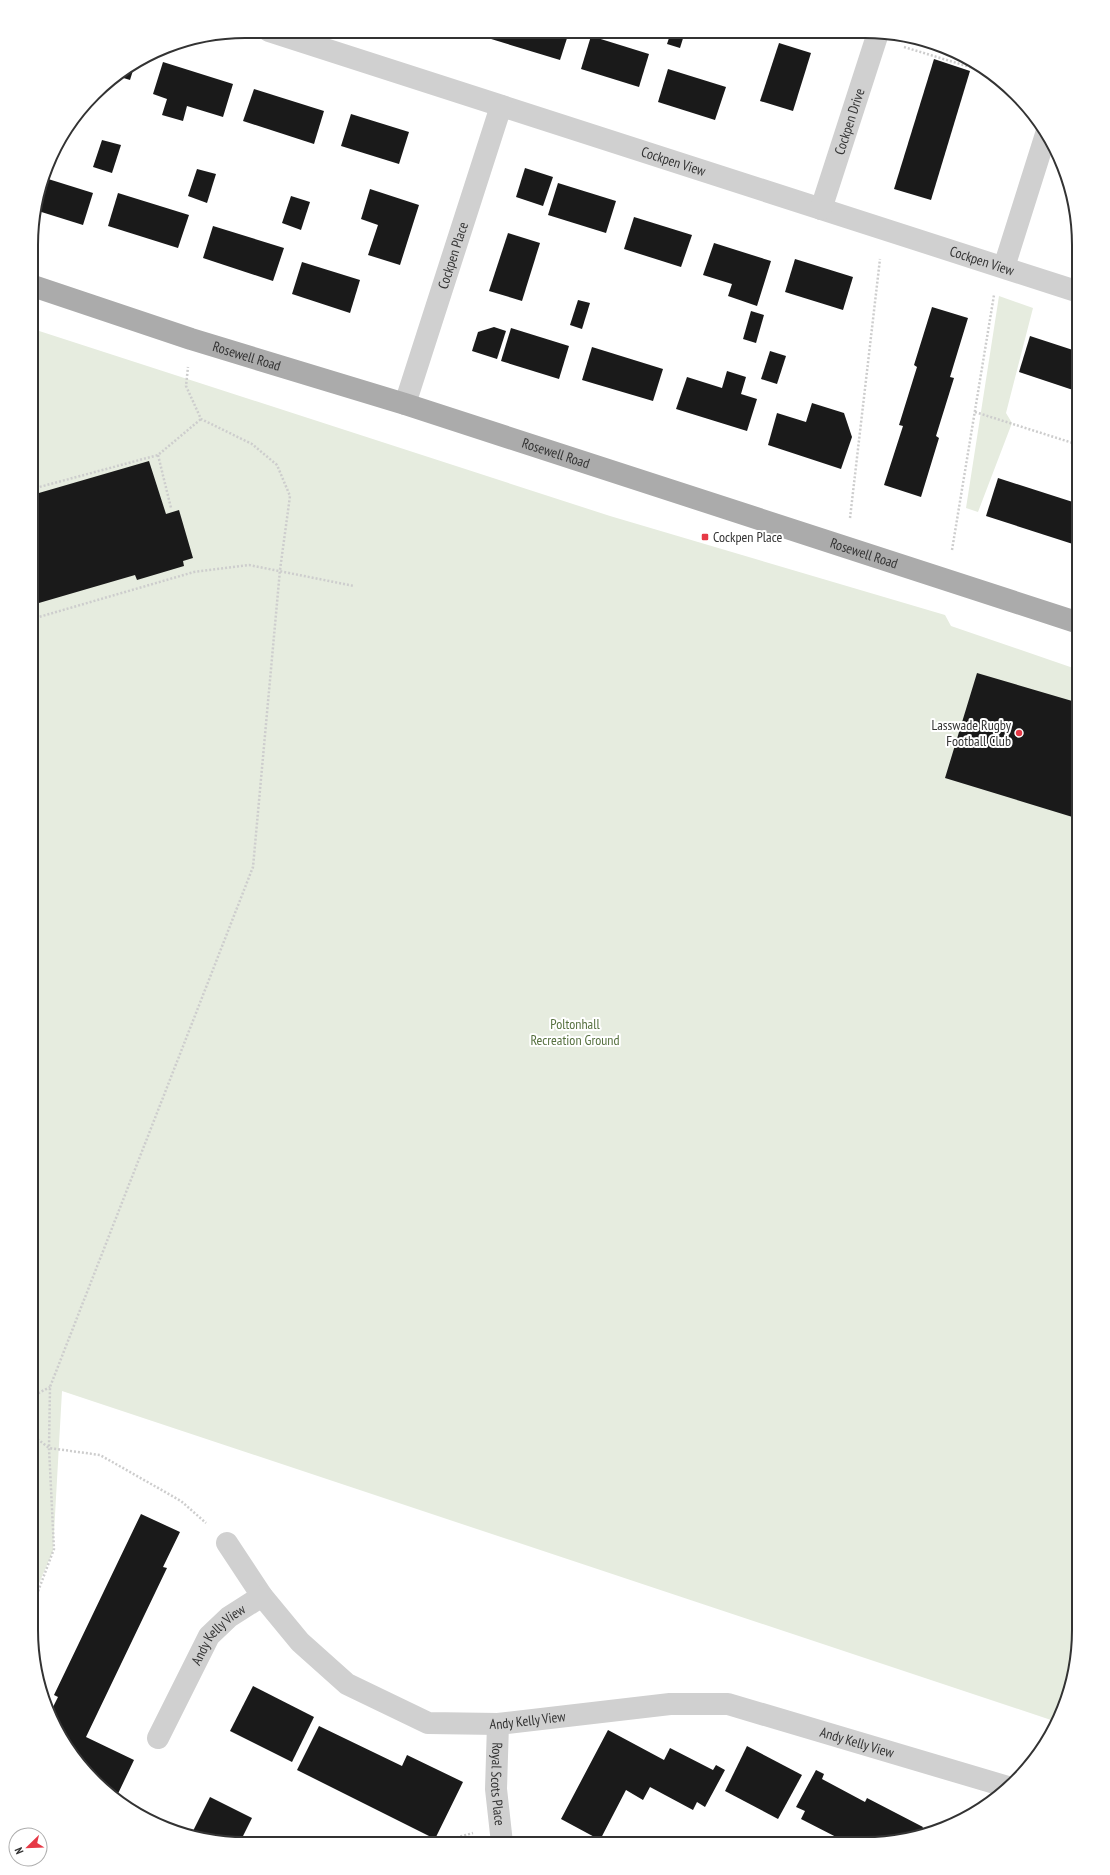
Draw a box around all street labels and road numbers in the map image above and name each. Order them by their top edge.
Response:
street label: Cockpen Drive [830,86,869,157]
street label: Cockpen View [639,143,709,180]
street label: Cockpen Place [434,220,472,291]
street label: Cockpen View [947,242,1017,280]
street label: Rosewell Road [211,337,283,375]
street label: Rosewell Road [520,434,592,472]
street label: Rosewell Road [828,534,900,573]
street label: Andy Kelly View [187,1600,249,1668]
street label: Andy Kelly View [489,1707,567,1733]
street label: Andy Kelly View [818,1723,897,1762]
street label: Royal Scots Place [487,1742,509,1827]

